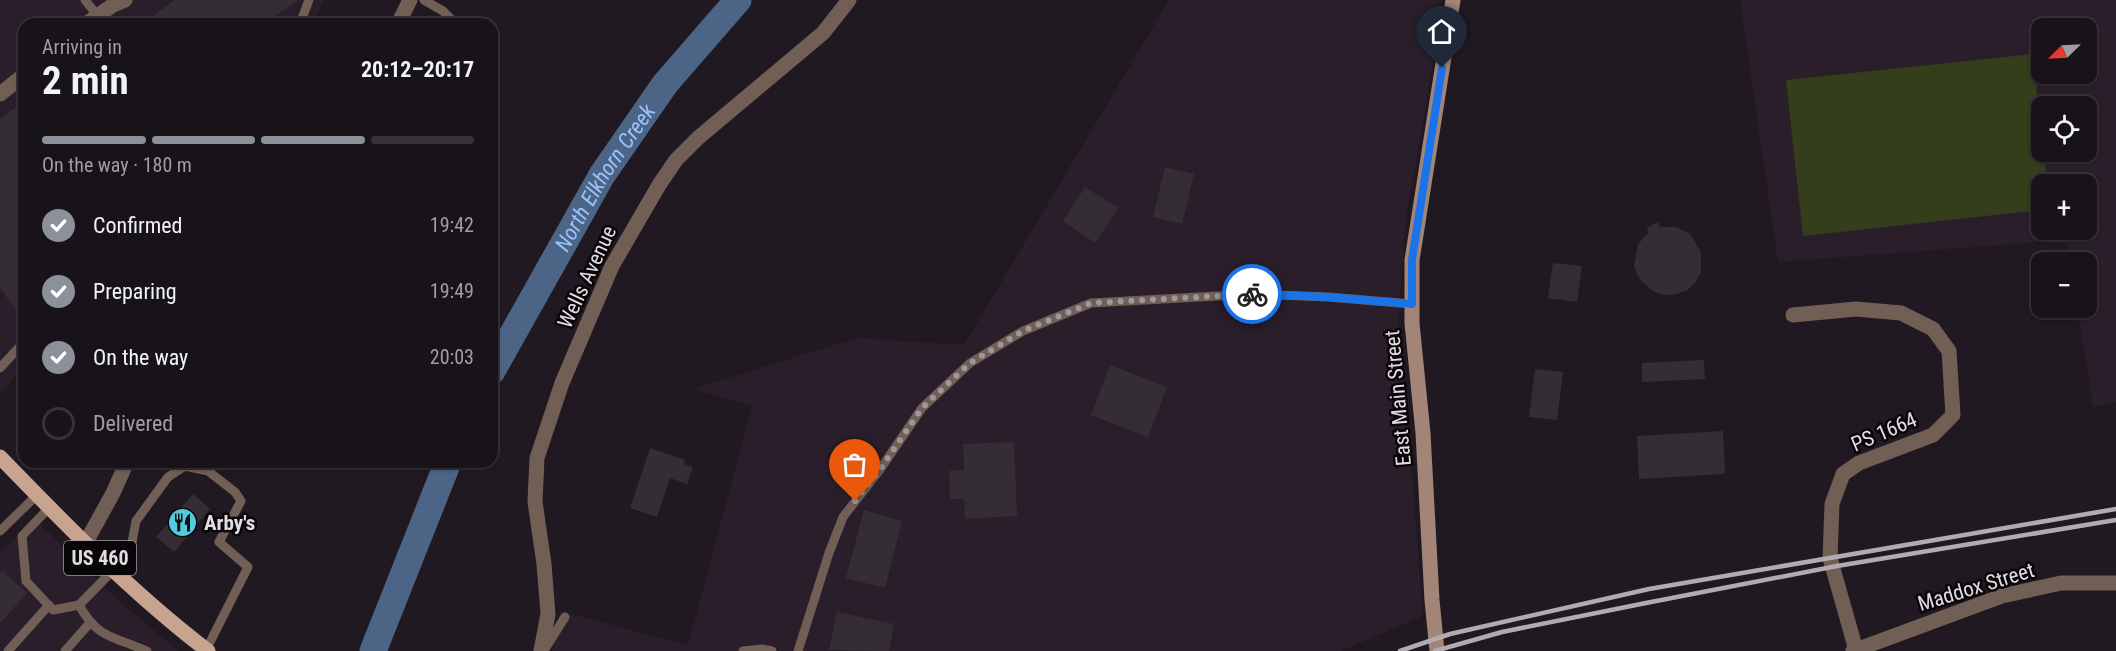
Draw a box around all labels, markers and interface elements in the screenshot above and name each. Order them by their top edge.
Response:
pin [1416,6,1467,68]
icon: home [1425,15,1458,48]
north arrow [2031,18,2097,84]
map controls [2031,18,2097,318]
text: Arriving in [42,35,122,59]
text: 20:12–20:17 [361,57,474,82]
text: 2 min [42,58,129,104]
button: locate [2031,96,2097,162]
water label: North Elkhorn Creek [550,99,660,256]
text: On the way · 180 m [42,153,192,177]
button: + [2031,174,2097,240]
icon: check [42,209,75,242]
text: Confirmed [93,213,182,238]
text: 19:42 [430,213,474,237]
street label: Wells Avenue [553,222,621,332]
button: − [2031,252,2097,318]
courier [1222,264,1282,324]
icon: check [42,275,75,308]
icon: bike [1236,278,1269,311]
text: Preparing [93,279,177,304]
text: 19:49 [430,279,474,303]
street label: East Main Street [1380,329,1416,467]
icon: check [42,341,75,374]
text: On the way [93,345,188,370]
text: 20:03 [430,345,474,369]
street label: PS 1664 [1848,408,1920,456]
text: Delivered [93,411,173,436]
pin [829,439,880,501]
icon: bag [838,448,871,481]
restaurant icon: Arby's [167,507,199,539]
place label: Arby's [204,511,255,535]
road number: US 460 [64,541,136,575]
street label: Maddox Street [1915,558,2037,616]

